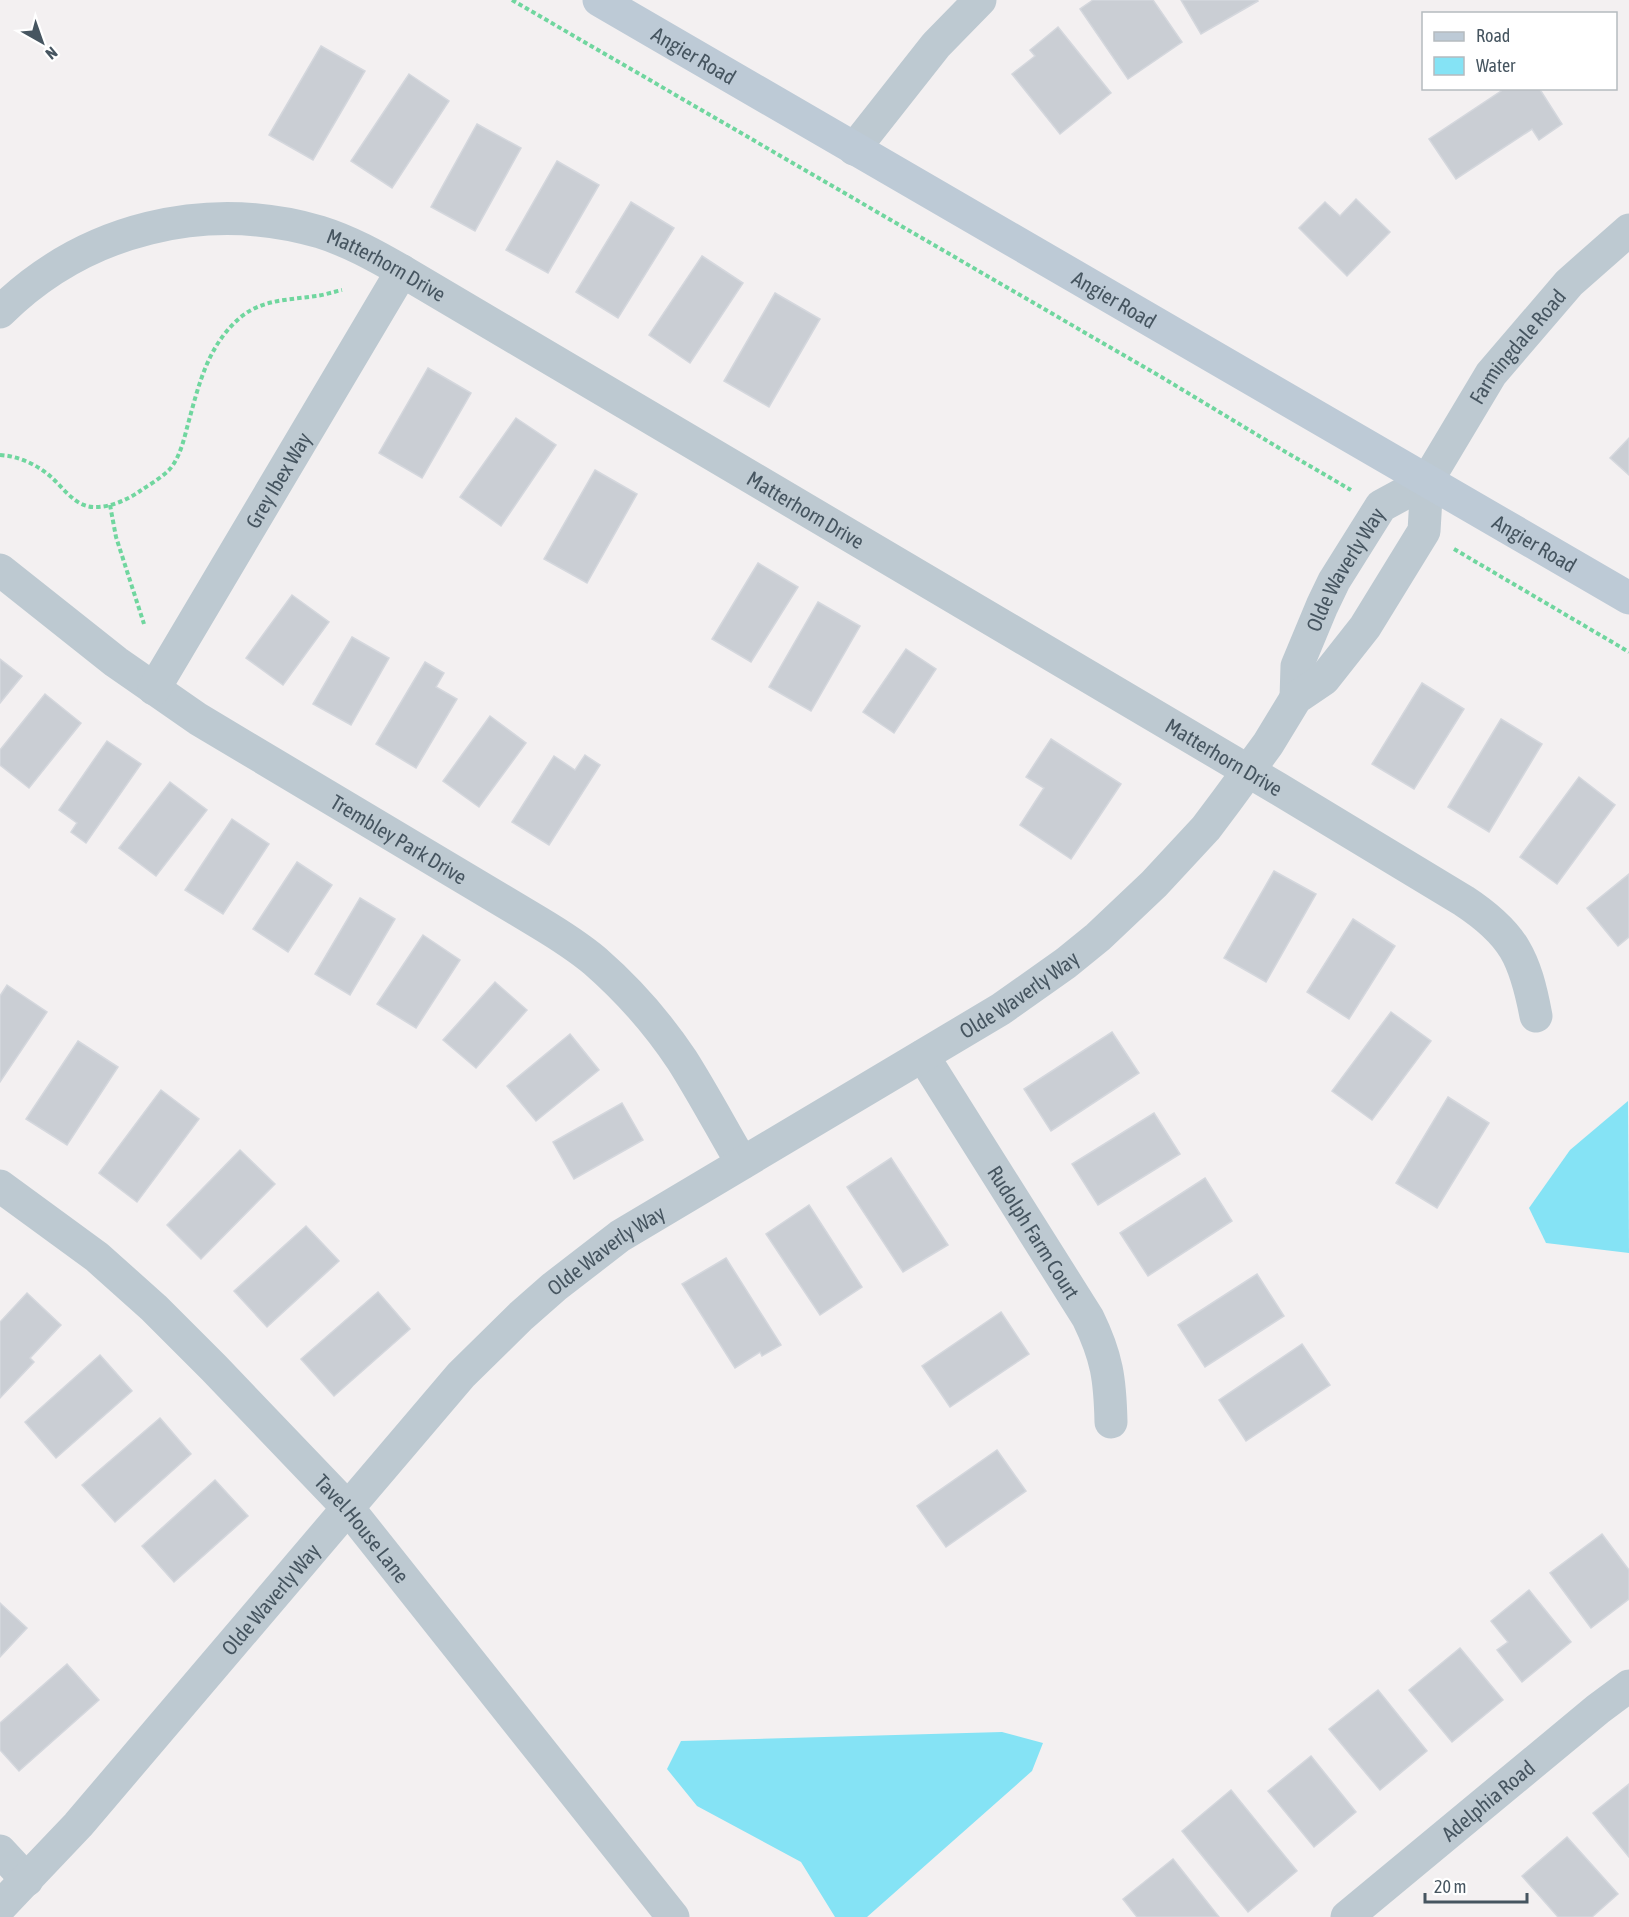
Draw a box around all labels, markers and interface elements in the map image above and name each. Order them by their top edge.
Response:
north arrow [12,12,72,72]
legend [1422,12,1617,90]
street label: Angier Road [648,21,740,89]
text: Road [1476,25,1510,46]
text: N [42,44,61,63]
text: Water [1476,55,1516,76]
street label: Matterhorn Drive [324,223,450,306]
street label: Angier Road [1068,265,1161,333]
street label: Farmingdale Road [1464,284,1570,408]
street label: Grey Ibex Way [240,427,316,532]
street label: Matterhorn Drive [743,466,869,553]
street label: Olde Waverly Way [1301,503,1389,635]
street label: Angier Road [1488,510,1581,577]
street label: Matterhorn Drive [1161,713,1287,801]
street label: Trembley Park Drive [327,789,471,889]
street label: Olde Waverly Way [955,946,1084,1043]
street label: Rudolph Farm Court [983,1161,1085,1303]
street label: Olde Waverly Way [542,1200,669,1300]
street label: Tavel House Lane [310,1469,414,1587]
street label: Olde Waverly Way [216,1538,325,1659]
street label: Adelphia Road [1437,1755,1539,1846]
scale bar [1425,1866,1527,1904]
text: 20 m [1434,1876,1466,1897]

